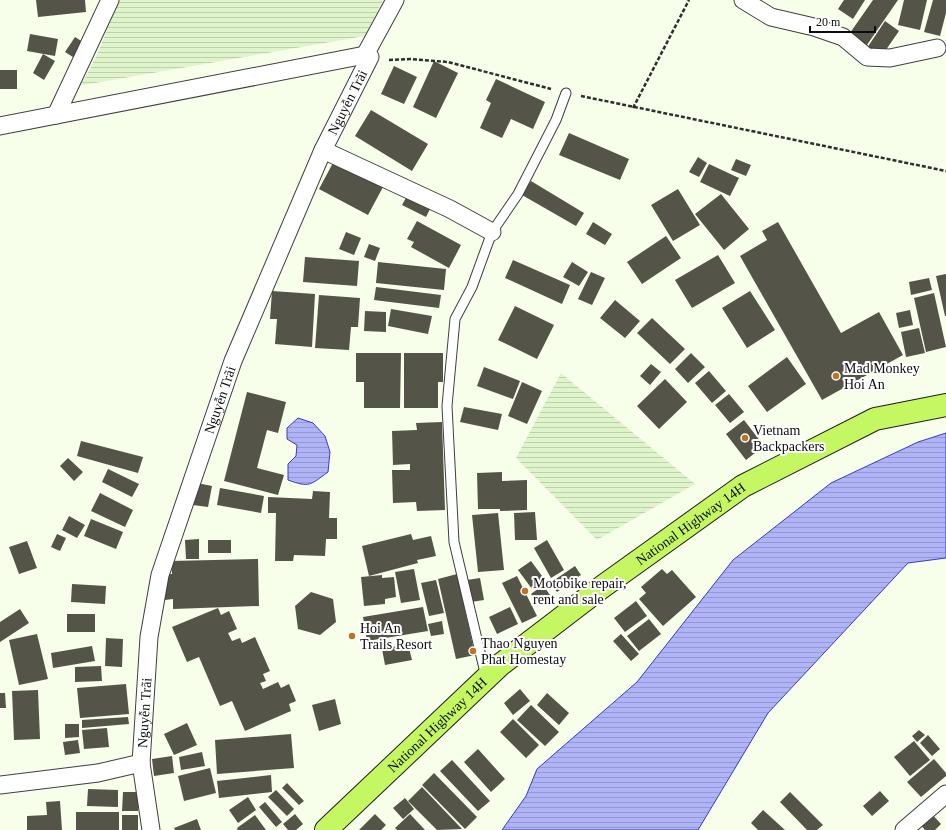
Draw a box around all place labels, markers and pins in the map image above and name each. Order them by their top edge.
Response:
place label: Mad Monkey Hoi An [844,361,920,392]
marker: Mad Monkey Hoi An [831,371,841,381]
place label: Vietnam Backpackers [753,423,825,454]
marker: Vietnam Backpackers [740,433,750,443]
place label: Motobike repair, rent and sale [533,576,627,607]
marker: Motobike repair, rent and sale [520,586,530,596]
place label: Hoi An Trails Resort [360,621,432,652]
marker: Hoi An Trails Resort [347,631,357,641]
place label: Thao Nguyen Phat Homestay [481,636,566,667]
marker: Thao Nguyen Phat Homestay [468,646,478,656]

